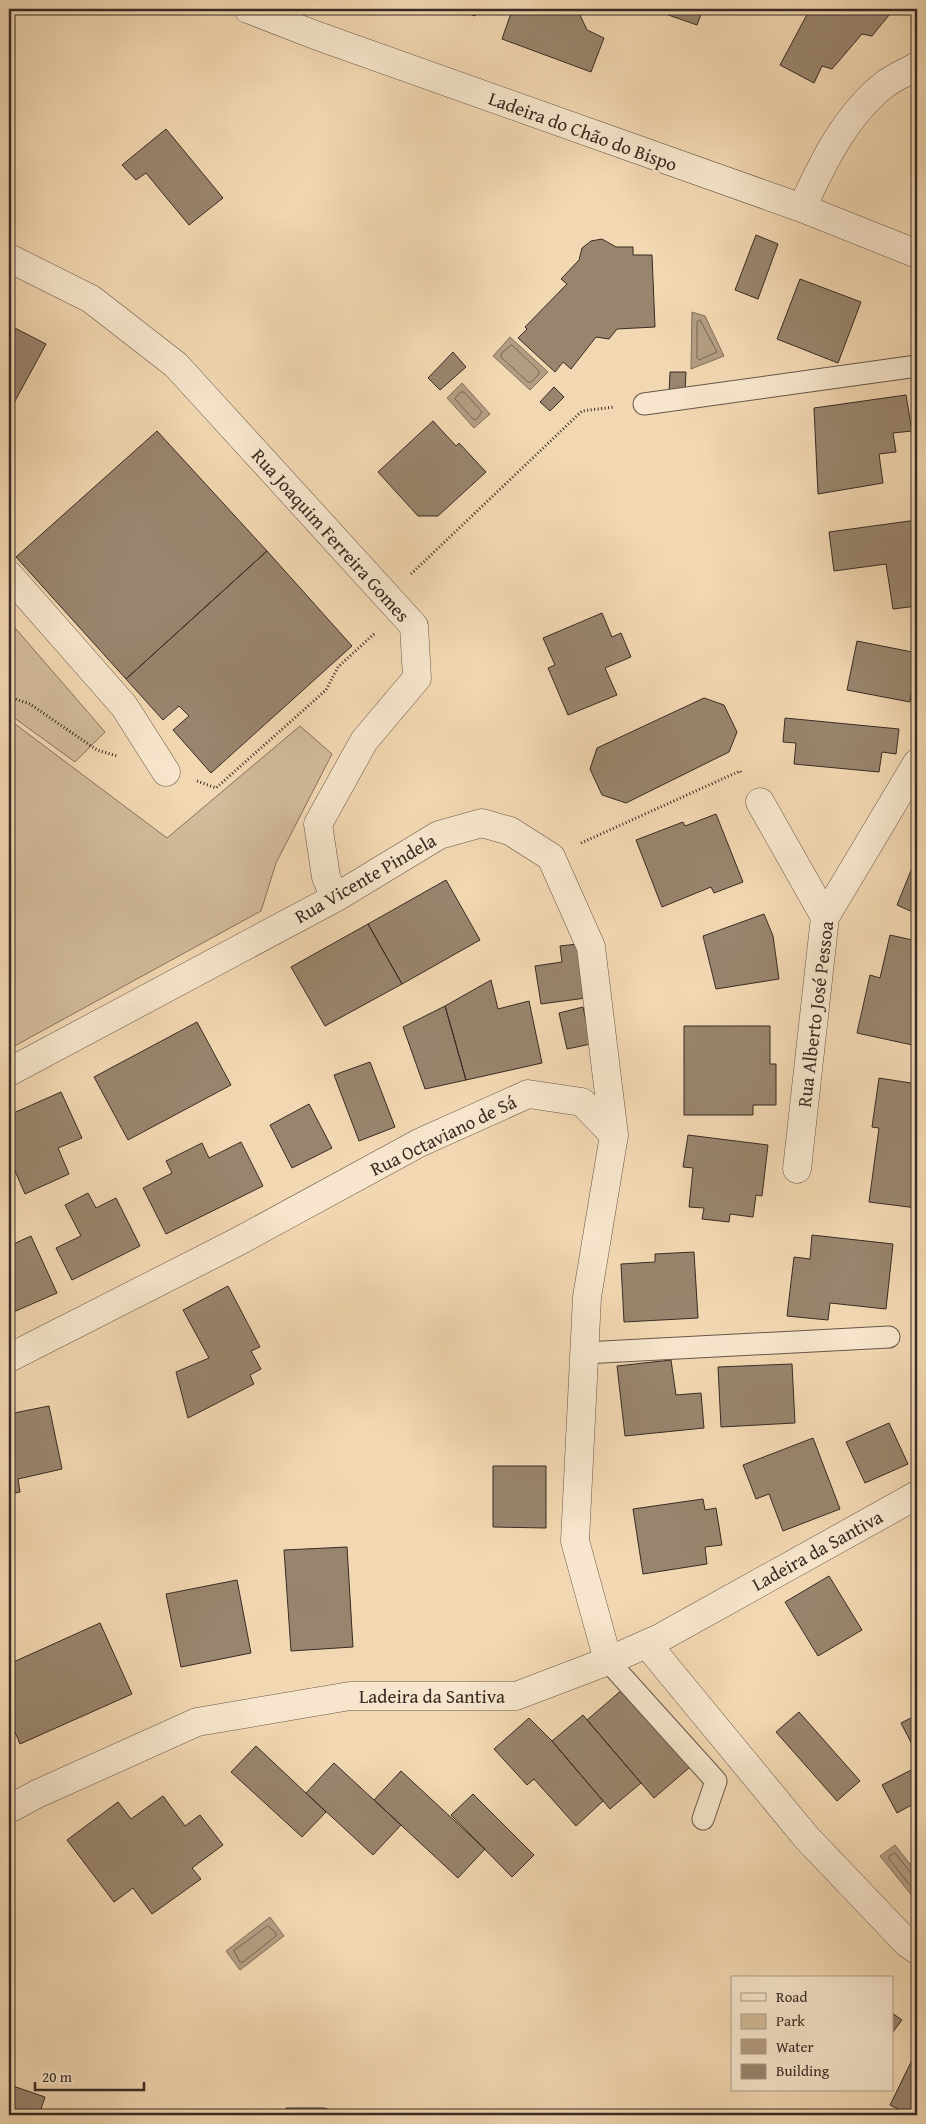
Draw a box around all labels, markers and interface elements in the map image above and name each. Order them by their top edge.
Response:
street label: Ladeira do Chão do Bispo [485,84,681,178]
street label: Rua Joaquim Ferreira Gomes [245,442,417,628]
street label: Rua Vicente Pindela [289,826,441,930]
street label: Rua Alberto José Pessoa [790,919,840,1109]
street label: Rua Octaviano de Sá [365,1087,521,1183]
street label: Ladeira da Santiva [746,1502,888,1598]
street label: Ladeira da Santiva [359,1682,505,1710]
legend [731,1976,894,2092]
text: Road [776,1986,807,2007]
text: Park [776,2010,805,2031]
text: Water [776,2036,814,2057]
scale bar [35,2059,144,2091]
text: Building [776,2060,830,2081]
text: 20 m [42,2066,73,2087]

